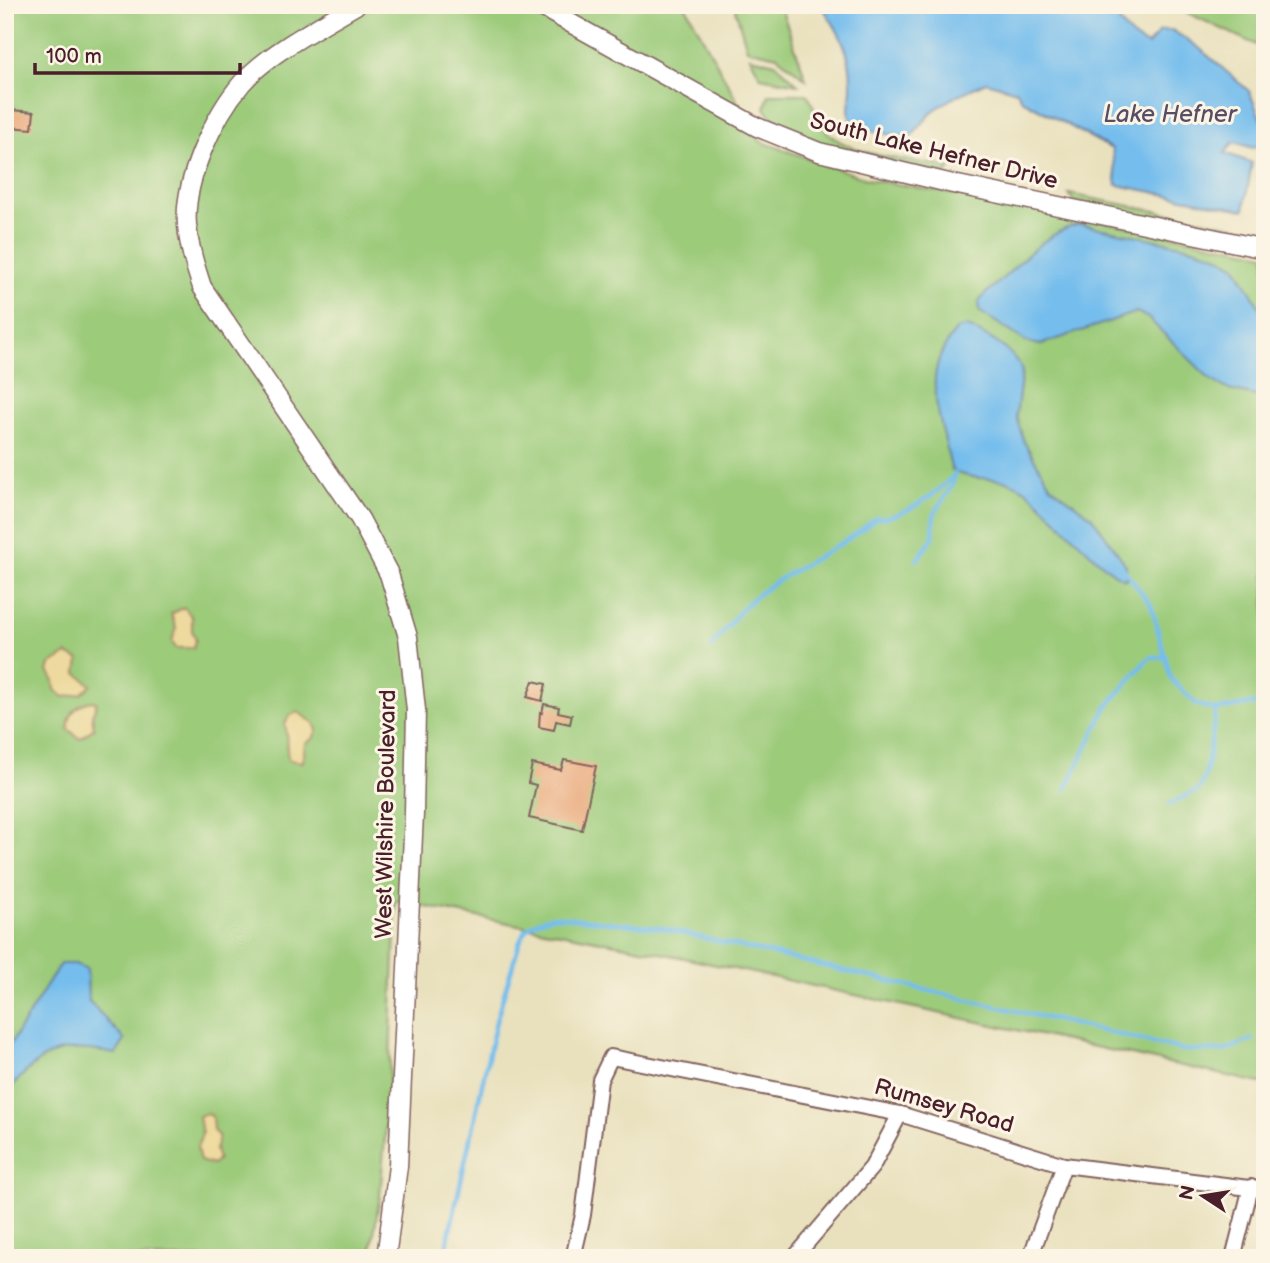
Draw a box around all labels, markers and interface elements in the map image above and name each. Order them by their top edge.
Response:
scale bar [35,32,240,76]
text: 100 m [46,44,102,69]
water label: Lake Hefner [1103,100,1239,129]
street label: South Lake Hefner Drive [807,107,1061,195]
street label: West Wilshire Boulevard [370,689,402,939]
street label: Rumsey Road [871,1073,1017,1139]
north arrow [1168,1162,1238,1232]
text: N [1175,1183,1201,1202]

